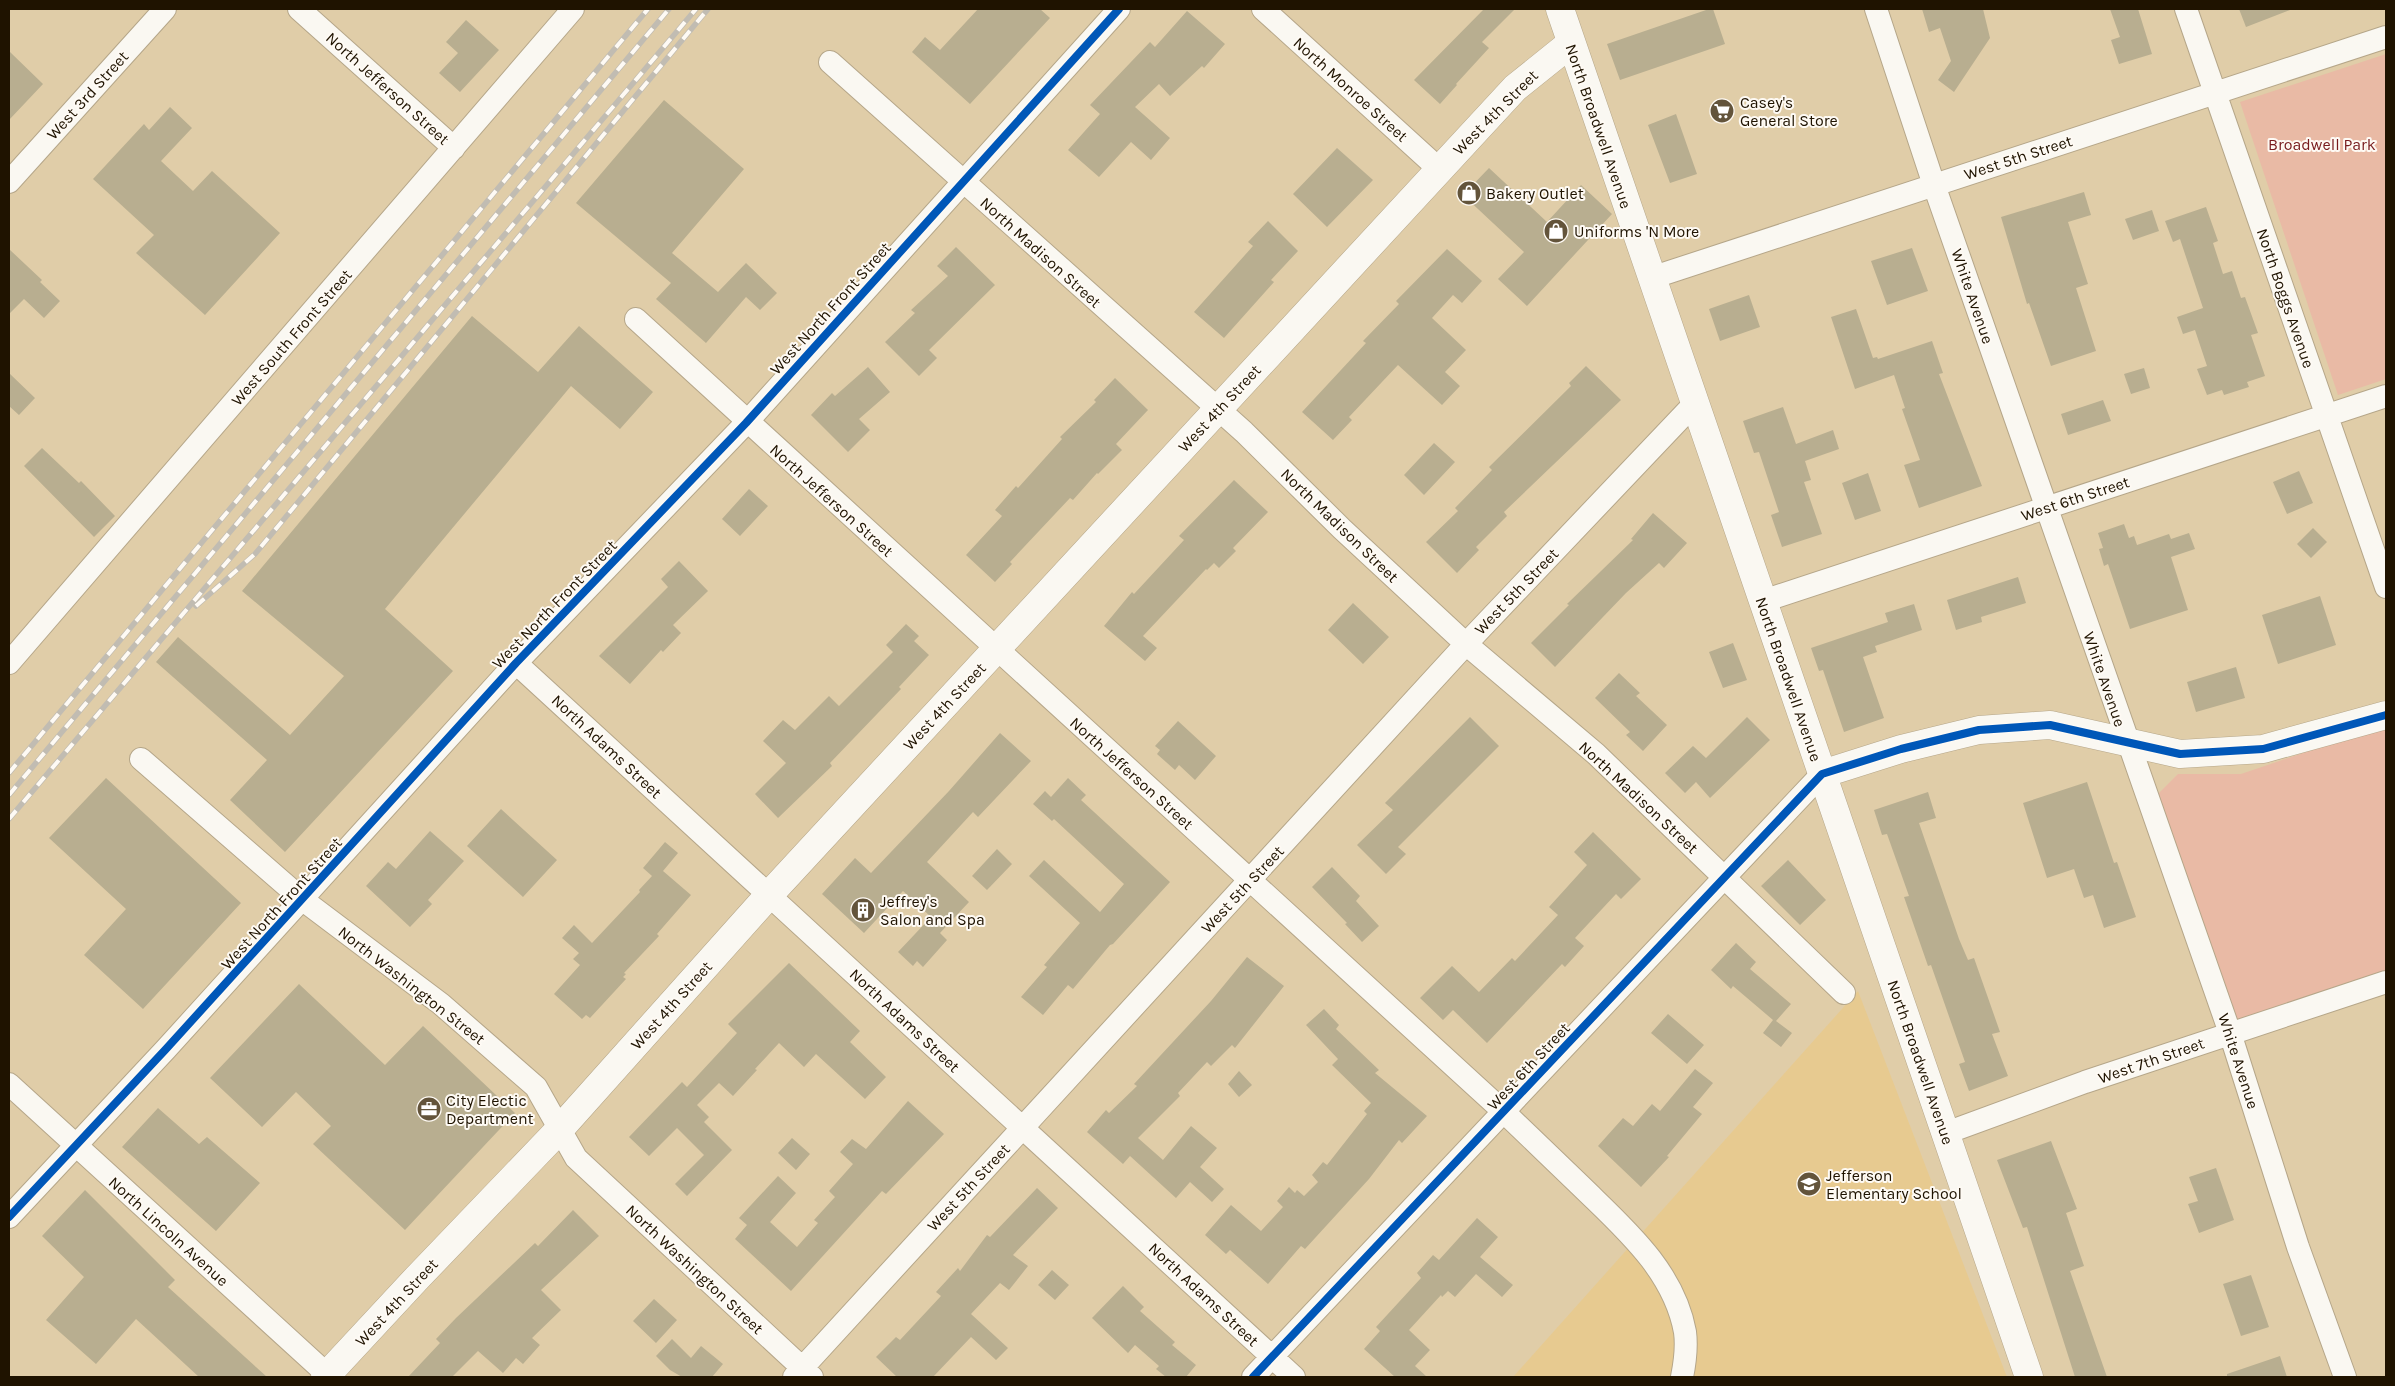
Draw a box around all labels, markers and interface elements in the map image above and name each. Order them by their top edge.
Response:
street label: North Jefferson Street [322,28,453,149]
street label: North Monroe Street [1290,33,1412,146]
street label: North Broadwell Avenue [1561,41,1636,211]
street label: West 3rd Street [43,47,132,144]
street label: West 4th Street [1449,66,1542,159]
place label: Casey's General Store [1740,93,1838,130]
supermarket icon: Casey's General Store [1709,98,1735,124]
street label: West 5th Street [1962,131,2075,184]
park label: Broadwell Park [2268,135,2376,154]
shop icon: Bakery Outlet [1456,180,1482,206]
place label: Bakery Outlet [1486,184,1584,203]
street label: North Madison Street [976,193,1105,312]
shop icon: Uniforms 'N More [1543,218,1569,244]
place label: Uniforms 'N More [1574,222,1699,241]
street label: North Boggs Avenue [2253,226,2318,371]
street label: West North Front Street [766,238,895,378]
street label: White Avenue [1947,246,1998,346]
street label: West South Front Street [227,265,356,409]
street label: West 4th Street [1174,361,1265,456]
street label: North Jefferson Street [766,440,897,561]
street label: North Madison Street [1277,464,1402,586]
street label: West 6th Street [2019,472,2132,525]
street label: West North Front Street [488,536,621,673]
street label: West 5th Street [1470,544,1562,638]
street label: North Broadwell Avenue [1751,594,1826,764]
street label: White Avenue [2079,629,2130,729]
street label: West 4th Street [899,659,990,754]
street label: North Adams Street [548,690,666,802]
street label: North Jefferson Street [1066,713,1197,834]
street label: North Madison Street [1575,737,1702,858]
street label: West North Front Street [217,833,346,973]
street label: West 5th Street [1197,842,1288,937]
place label: Jeffrey's Salon and Spa [880,892,985,929]
building icon: Jeffrey's Salon and Spa [850,897,876,923]
street label: North Washington Street [334,922,489,1049]
street label: West 4th Street [627,957,716,1054]
street label: North Adams Street [846,964,964,1076]
street label: North Broadwell Avenue [1883,977,1958,1147]
street label: White Avenue [2214,1011,2263,1111]
street label: West 6th Street [1483,1019,1574,1114]
street label: West 7th Street [2096,1033,2207,1088]
place label: City Electic Department [446,1091,534,1128]
office icon: City Electic Department [416,1096,442,1122]
street label: West 5th Street [923,1140,1014,1235]
place label: Jefferson Elementary School [1826,1166,1962,1203]
school or university icon: Jefferson Elementary School [1796,1171,1822,1197]
street label: North Lincoln Avenue [105,1173,232,1290]
street label: North Washington Street [622,1201,767,1338]
street label: North Adams Street [1145,1238,1263,1350]
street label: West 4th Street [351,1255,442,1350]

